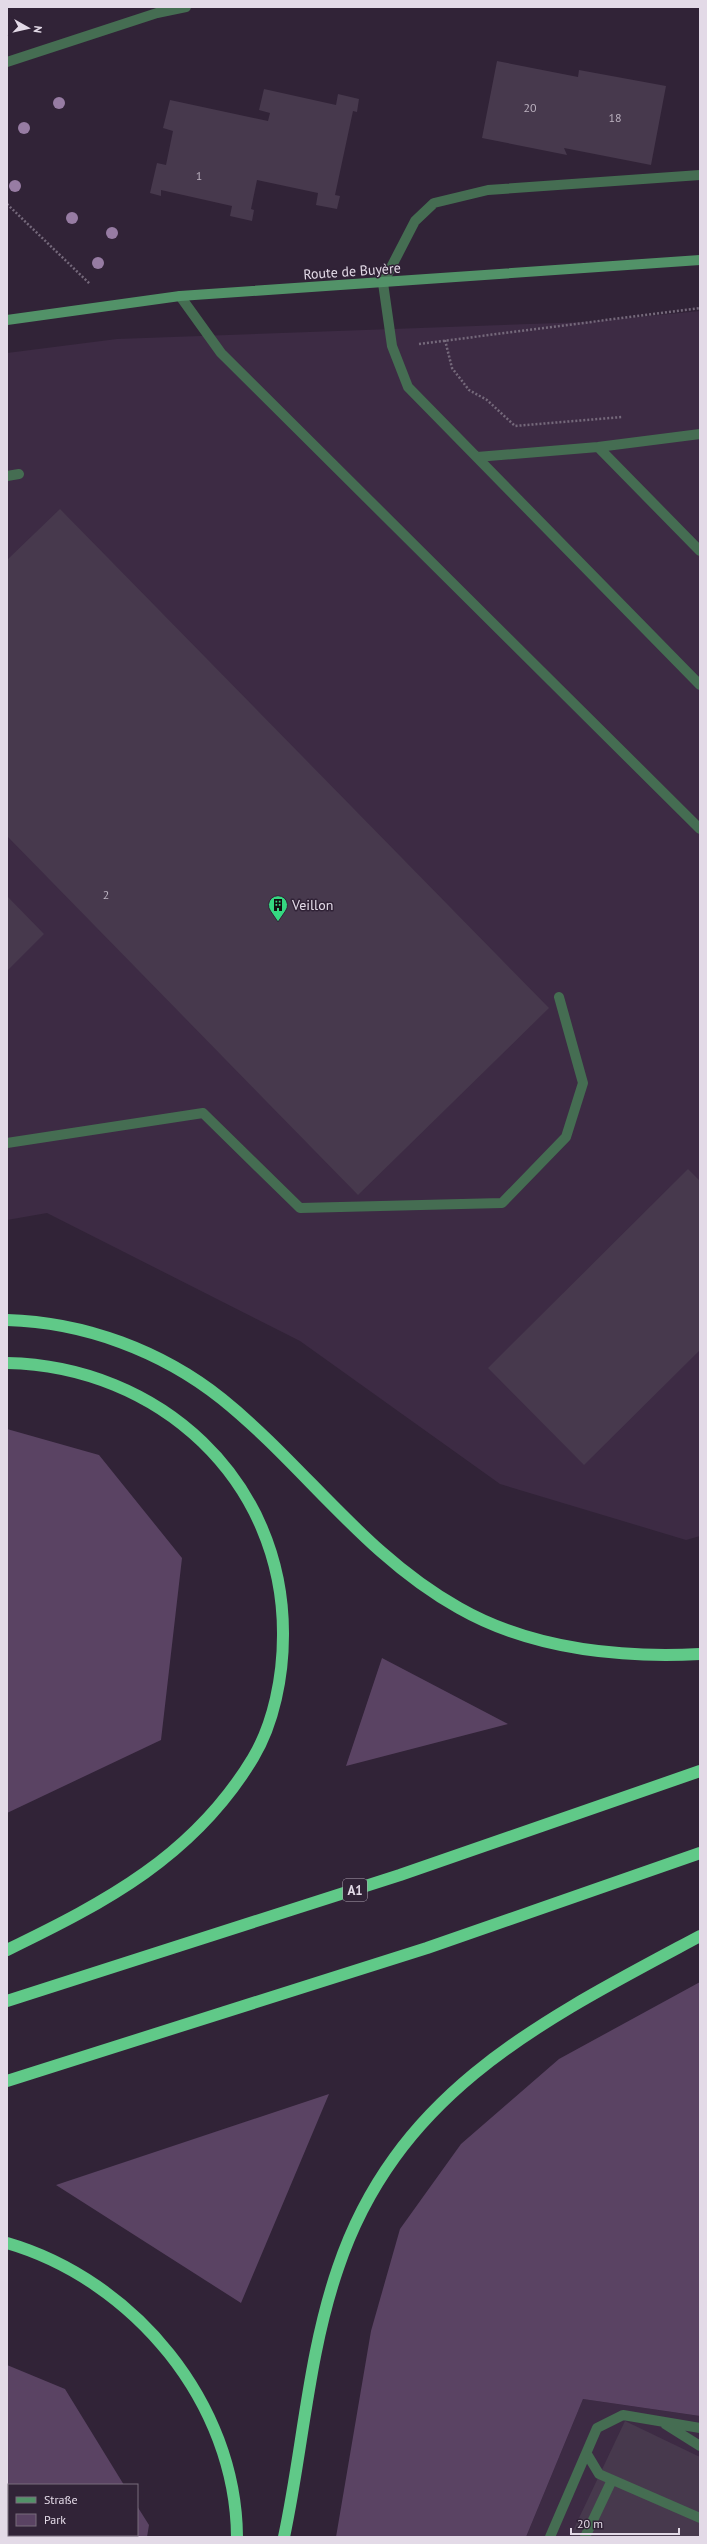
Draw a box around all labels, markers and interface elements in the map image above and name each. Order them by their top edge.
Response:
north arrow [8,8,48,48]
text: N [30,25,45,34]
house number: 20 [523,100,537,115]
house number: 18 [608,110,622,125]
house number: 1 [196,168,202,183]
street label: Route de Buyère [303,259,401,283]
house number: 2 [103,887,109,902]
building icon: Veillon [267,894,289,922]
place label: Veillon [291,896,333,914]
road number: A1 [343,1879,367,1901]
legend [8,2484,138,2536]
text: Straße [44,2492,78,2507]
scale bar [571,2510,679,2536]
text: Park [44,2512,66,2527]
text: 20 m [577,2516,603,2531]

